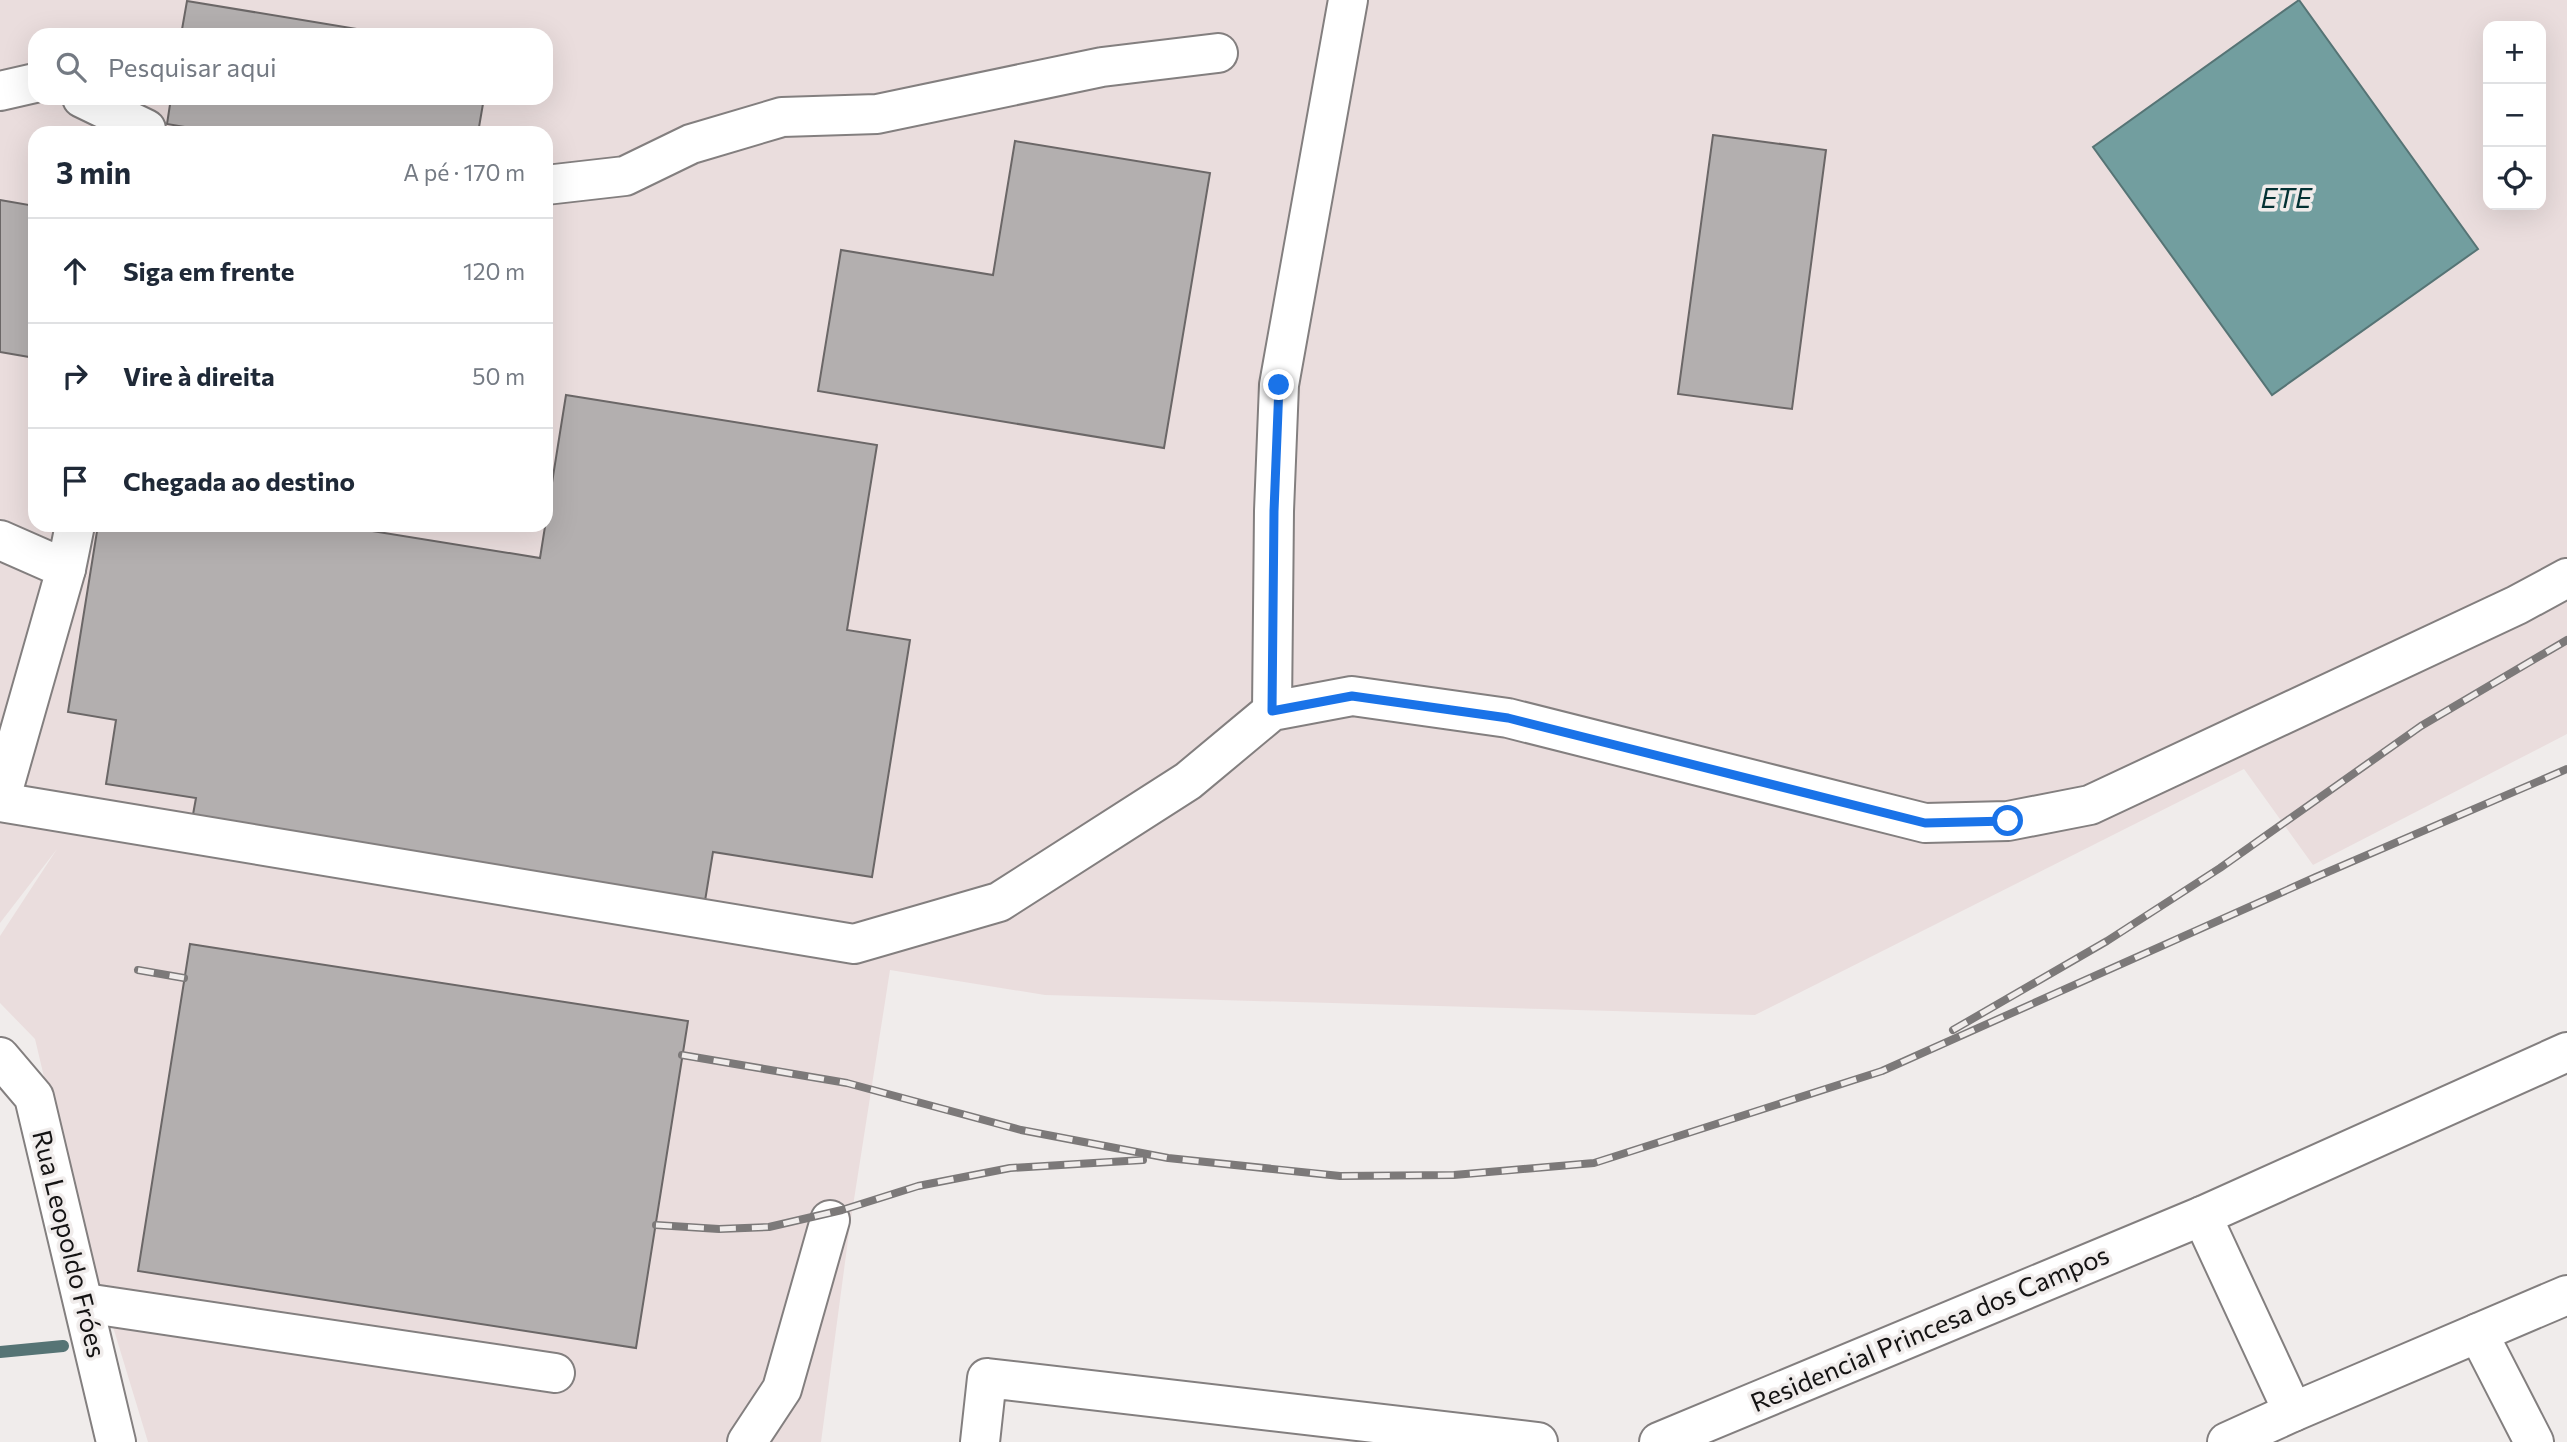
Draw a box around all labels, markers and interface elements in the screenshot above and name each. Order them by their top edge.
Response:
map controls [2483,21,2546,210]
button: + [2483,21,2546,84]
search box [28,28,553,105]
icon: search [52,48,90,86]
text: Pesquisar aqui [108,51,277,82]
button: − [2483,84,2546,147]
button: locate [2483,147,2546,210]
text: 3 min [56,153,131,190]
text: A pé · 170 m [403,158,525,186]
water label: ETE [2260,180,2313,214]
icon: ahead [56,252,94,290]
text: Siga em frente [123,255,294,286]
text: 120 m [463,257,525,285]
icon: right [56,357,94,395]
text: Vire à direita [123,360,275,391]
text: 50 m [472,362,525,390]
route end [1263,369,1294,400]
icon: arrive [56,462,94,500]
text: Chegada ao destino [123,465,355,496]
route start [1992,805,2023,836]
street label: Rua Leopoldo Fróes [27,1127,114,1360]
street label: Residencial Princesa dos Campos [1746,1238,2113,1417]

